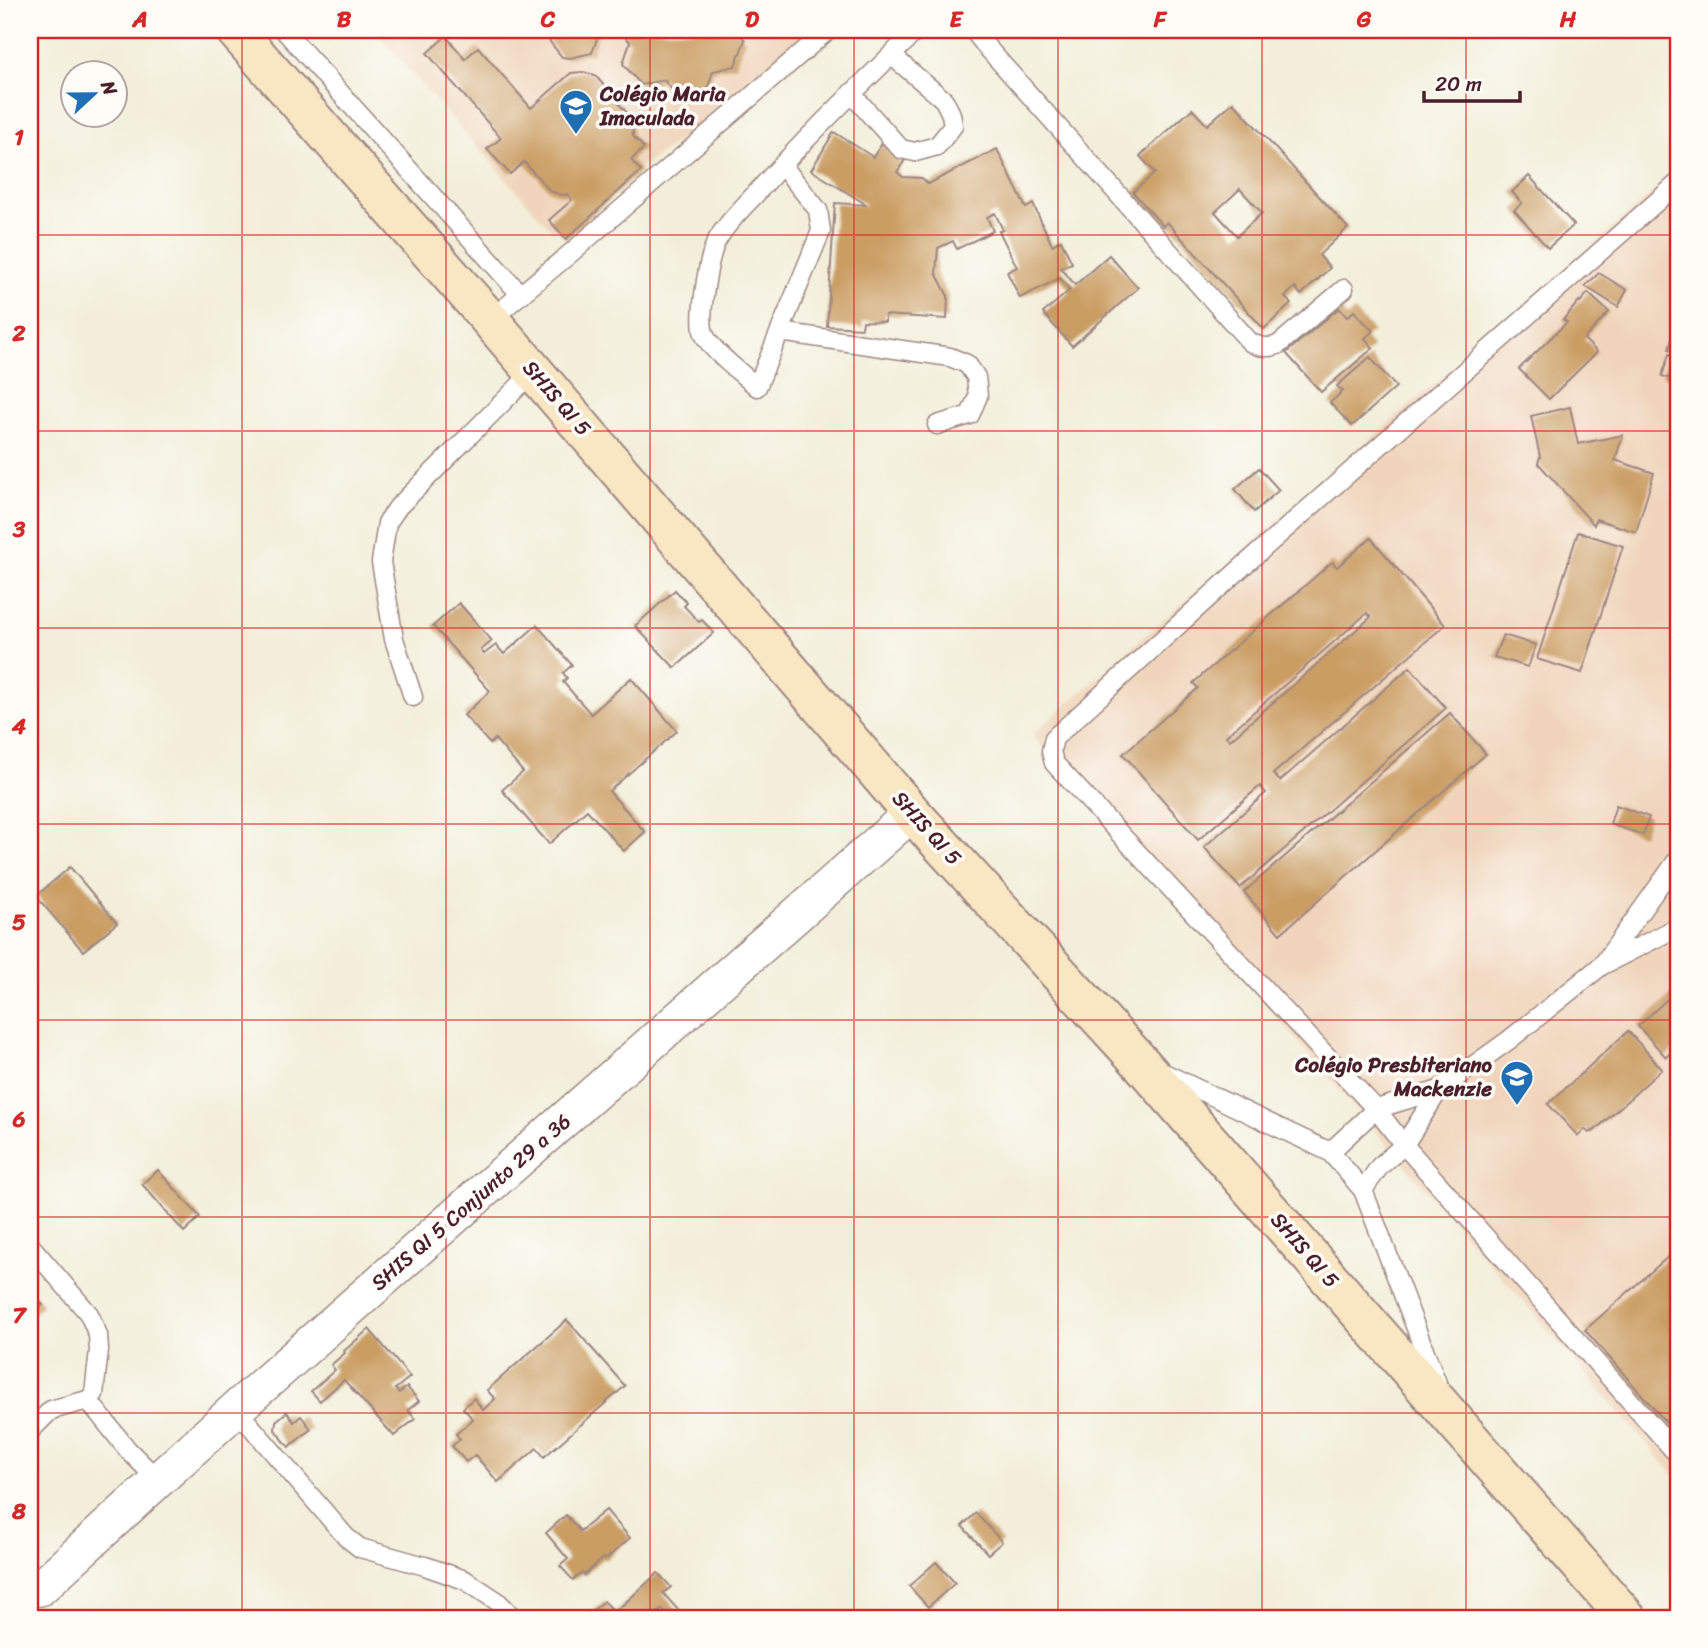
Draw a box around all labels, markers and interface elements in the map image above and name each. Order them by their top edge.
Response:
text: A [131,0,148,40]
text: B [337,0,352,40]
text: C [540,0,556,40]
text: D [745,0,760,40]
text: E [950,0,965,40]
text: F [1153,0,1168,40]
text: G [1356,0,1372,40]
text: H [1559,0,1577,40]
north arrow [60,60,130,130]
scale bar [1424,60,1521,104]
text: 20 m [1435,65,1482,103]
text: N [91,75,127,101]
place label: Colégio Maria Imaculada [599,75,726,137]
school or university icon: Colégio Maria Imaculada [557,87,595,136]
text: 1 [14,117,24,158]
text: 2 [11,313,26,354]
street label: SHIS QI 5 [513,351,601,445]
text: 3 [12,509,26,550]
text: 4 [11,706,27,747]
street label: SHIS QI 5 [882,781,972,875]
text: 5 [12,902,26,943]
place label: Colégio Presbiteriano Mackenzie [1294,1046,1493,1108]
school or university icon: Colégio Presbiteriano Mackenzie [1498,1058,1536,1107]
text: 6 [11,1099,26,1140]
street label: SHIS QI 5 Conjunto 29 a 36 [362,1104,580,1300]
street label: SHIS QI 5 [1261,1203,1349,1297]
text: 7 [12,1295,27,1336]
text: 8 [11,1491,26,1532]

